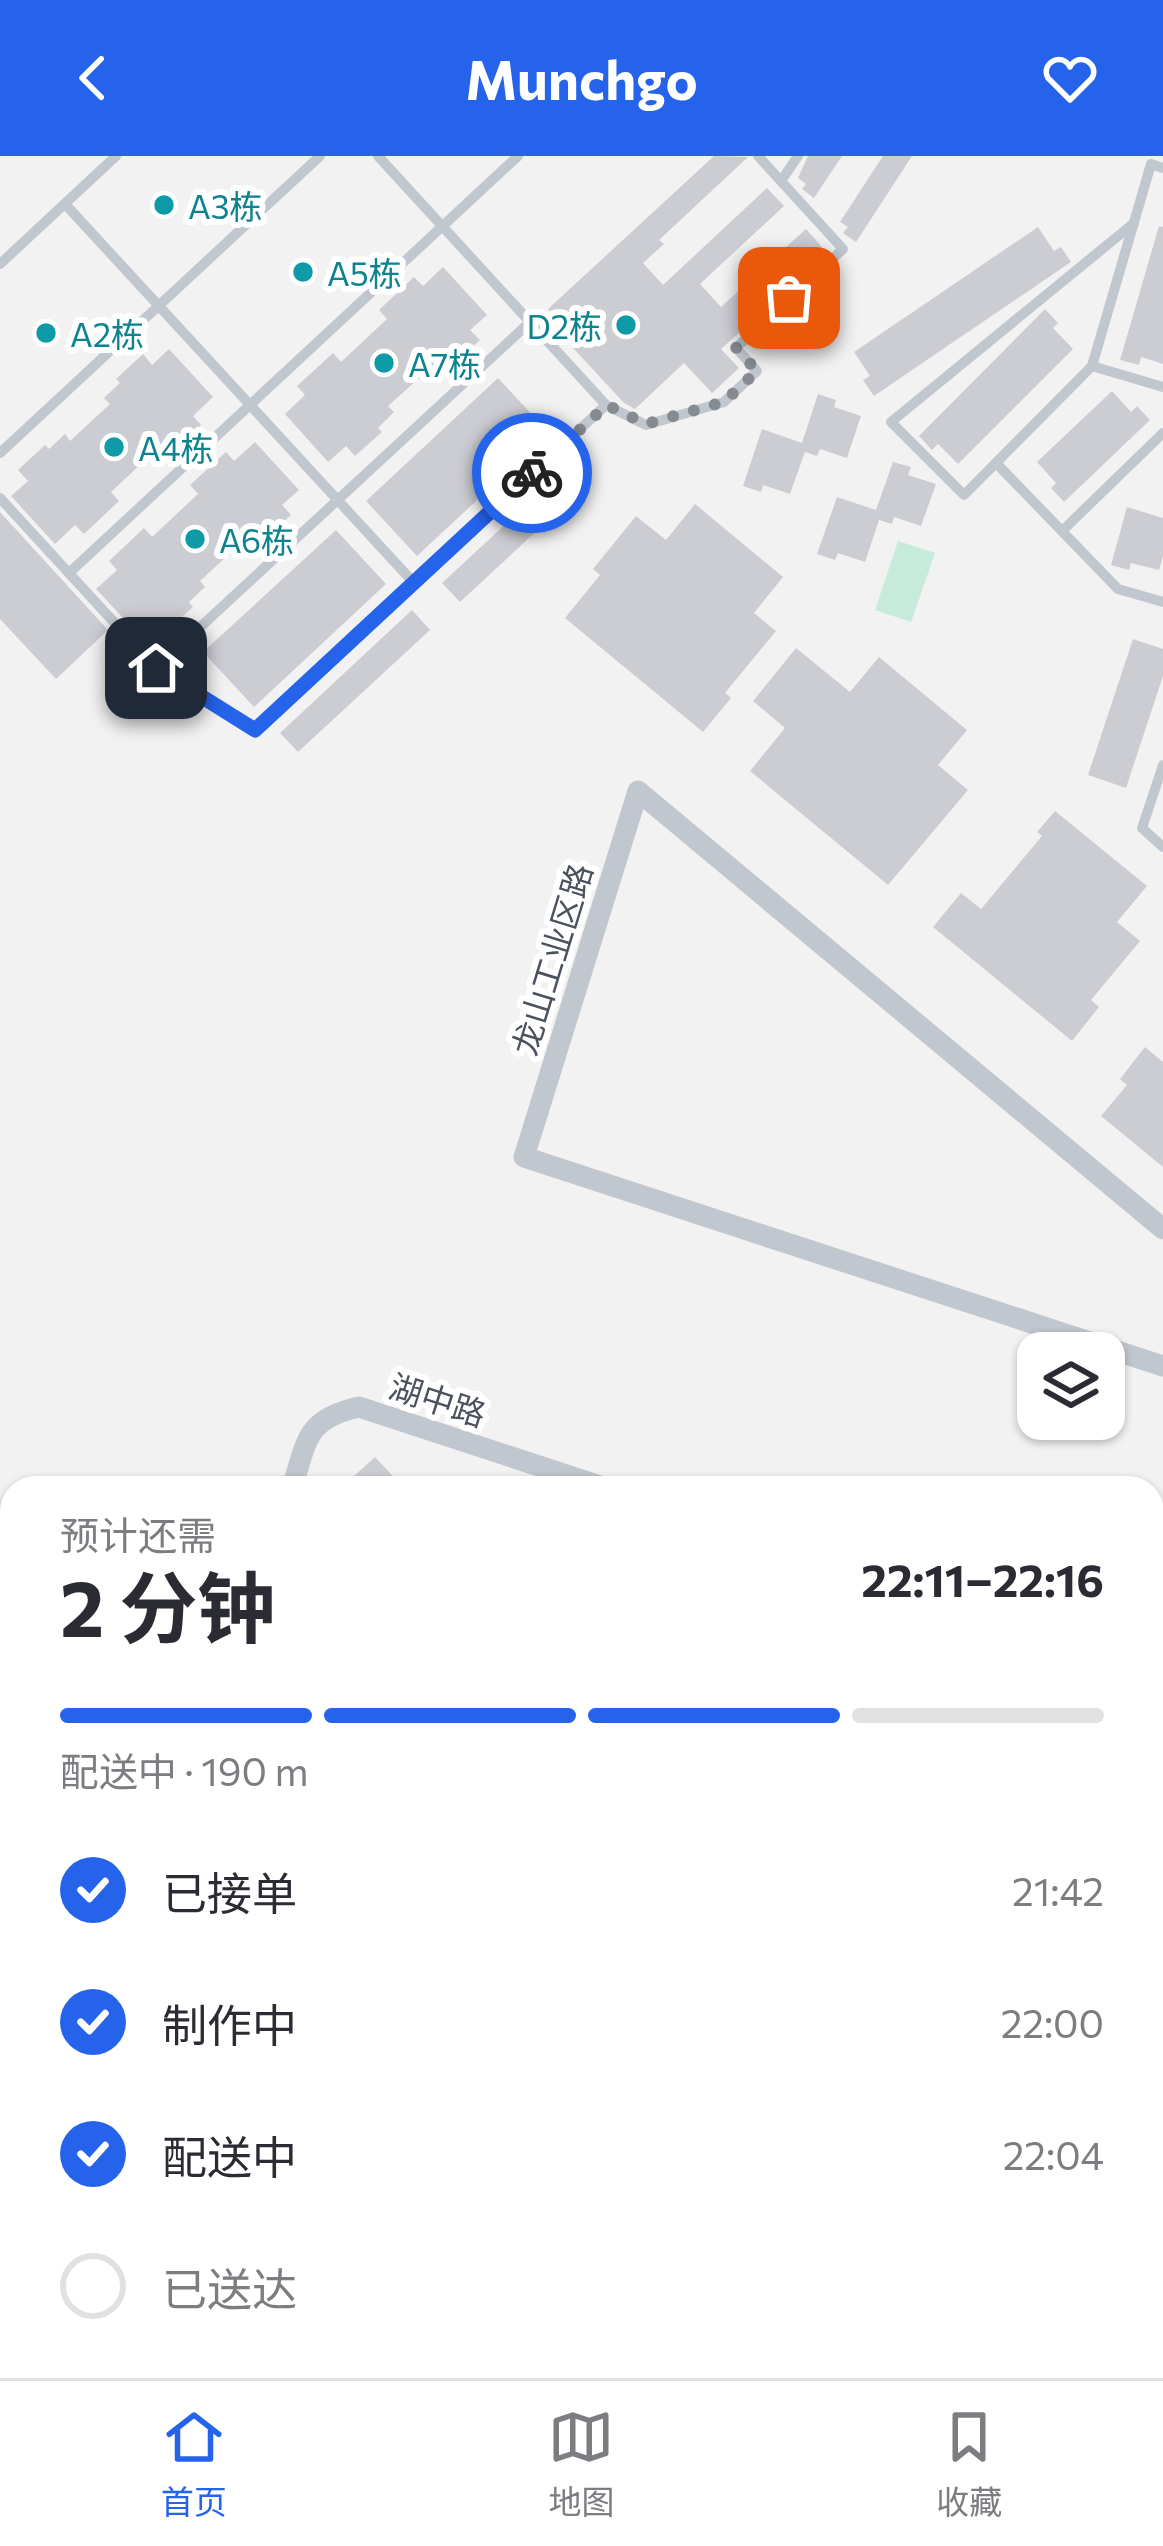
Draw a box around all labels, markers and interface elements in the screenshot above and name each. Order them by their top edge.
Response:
icon: back [60,45,126,111]
text: Munchgo [465,45,698,111]
icon: heart [1037,45,1103,111]
place label: A3栋 [188,185,263,226]
marker: A3栋 [151,192,177,218]
pin [738,247,840,349]
place label: A5栋 [327,252,402,293]
marker: A5栋 [290,259,316,285]
icon: bag [756,265,822,331]
place label: D2栋 [526,305,602,346]
marker: D2栋 [613,312,639,338]
place label: A2栋 [70,313,144,354]
marker: A2栋 [33,320,59,346]
place label: A7栋 [408,343,481,384]
marker: A7栋 [371,350,397,376]
courier [472,413,592,533]
place label: A4栋 [138,427,214,468]
marker: A4栋 [101,434,127,460]
icon: bike [499,440,565,506]
place label: A6栋 [219,519,294,560]
marker: A6栋 [182,526,208,552]
pin [105,617,207,719]
icon: home [123,635,189,701]
street label: 龙山工业区路 [502,858,600,1060]
map controls [1017,1332,1125,1440]
button: layers [1017,1332,1125,1440]
street label: 湖中路 [385,1364,491,1434]
text: 预计还需 [60,1510,216,1558]
text: 22:11–22:16 [861,1551,1104,1606]
text: 2 分钟 [60,1558,275,1653]
text: 配送中 · 190 m [60,1746,308,1794]
icon: check [60,1857,126,1923]
text: 已接单 [162,1864,297,1919]
text: 21:42 [1012,1866,1104,1914]
icon: check [60,1989,126,2055]
text: 制作中 [162,1996,297,2051]
text: 22:00 [1001,1998,1104,2046]
icon: check [60,2121,126,2187]
text: 配送中 [162,2128,297,2183]
text: 22:04 [1003,2130,1104,2178]
text: 已送达 [162,2260,297,2315]
tab: 首页 [161,2404,227,2524]
tab: 地图 [548,2404,614,2524]
tab: 收藏 [936,2404,1002,2524]

